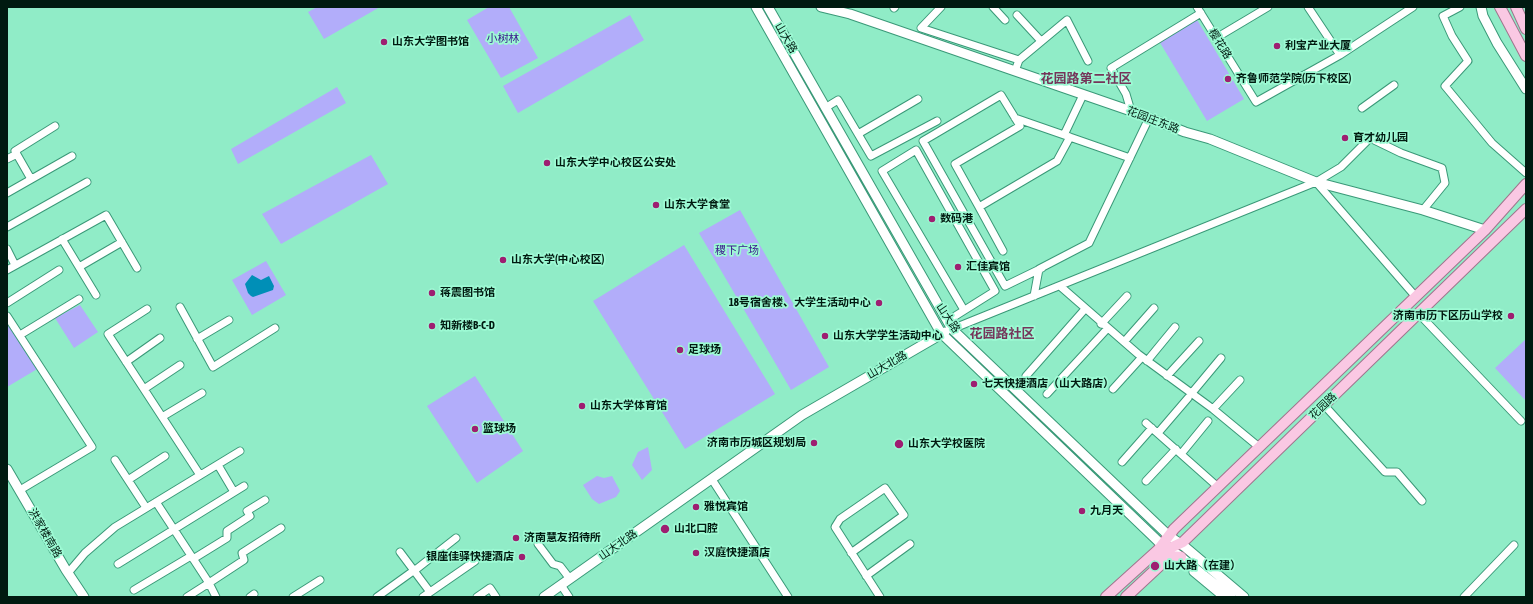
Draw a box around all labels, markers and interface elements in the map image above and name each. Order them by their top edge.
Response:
street label: 山大路 [772,20,800,56]
street label: 樱花路 [1206,27,1234,61]
park label: 小树林 [487,32,519,46]
place label: 山东大学图书馆 [392,35,469,49]
marker: 山东大学图书馆 [379,37,389,47]
place label: 利宝产业大厦 [1285,39,1351,53]
marker: 利宝产业大厦 [1272,41,1282,51]
district label: 花园路第二社区 [1041,71,1131,87]
place label: 齐鲁师范学院(历下校区) [1236,72,1351,86]
marker: 齐鲁师范学院(历下校区) [1223,74,1233,84]
street label: 花园庄东路 [1125,104,1181,136]
place label: 育才幼儿园 [1353,131,1408,145]
marker: 育才幼儿园 [1340,133,1350,143]
place label: 山东大学中心校区公安处 [555,156,676,170]
marker: 山东大学中心校区公安处 [542,158,552,168]
place label: 山东大学食堂 [664,198,730,212]
marker: 山东大学食堂 [651,200,661,210]
place label: 数码港 [940,212,973,226]
marker: 数码港 [927,214,937,224]
park label: 稷下广场 [715,244,759,258]
place label: 山东大学(中心校区) [511,253,604,267]
marker: 山东大学(中心校区) [498,255,508,265]
place label: 汇佳宾馆 [966,260,1010,274]
marker: 汇佳宾馆 [953,262,963,272]
place label: 蒋震图书馆 [440,286,495,300]
marker: 蒋震图书馆 [427,288,437,298]
place label: 18号宿舍楼、大学生活动中心 [729,296,871,310]
marker: 18号宿舍楼、大学生活动中心 [874,298,884,308]
street label: 山大路 [933,301,963,335]
place label: 济南市历下区历山学校 [1393,309,1503,323]
marker: 济南市历下区历山学校 [1506,311,1516,321]
place label: 知新楼B-C-D [440,319,495,333]
marker: 知新楼B-C-D [427,321,437,331]
district label: 花园路社区 [970,326,1034,342]
place label: 山东大学学生活动中心 [833,329,943,343]
marker: 山东大学学生活动中心 [820,331,830,341]
place label: 足球场 [688,343,721,357]
marker: 足球场 [675,345,685,355]
street label: 山大北路 [865,348,909,382]
place label: 七天快捷酒店（山大路店） [982,377,1114,391]
marker: 七天快捷酒店（山大路店） [969,379,979,389]
street label: 花园路 [1307,390,1339,422]
place label: 山东大学体育馆 [590,399,667,413]
marker: 山东大学体育馆 [577,401,587,411]
place label: 篮球场 [483,422,516,436]
marker: 篮球场 [470,424,480,434]
place label: 济南市历城区规划局 [707,436,806,450]
place label: 山东大学校医院 [908,437,985,451]
marker: 济南市历城区规划局 [809,438,819,448]
marker: 山东大学校医院 [893,438,905,450]
place label: 雅悦宾馆 [704,500,748,514]
marker: 雅悦宾馆 [691,502,701,512]
place label: 九月天 [1090,504,1123,518]
street label: 洪家楼南路 [26,506,64,560]
marker: 九月天 [1077,506,1087,516]
place label: 山北口腔 [674,522,718,536]
marker: 山北口腔 [659,523,671,535]
street label: 山大北路 [596,527,640,563]
place label: 济南慧友招待所 [524,531,601,545]
marker: 济南慧友招待所 [511,533,521,543]
place label: 汉庭快捷酒店 [704,546,770,560]
marker: 汉庭快捷酒店 [691,548,701,558]
place label: 银座佳驿快捷酒店 [426,550,514,564]
marker: 银座佳驿快捷酒店 [517,552,527,562]
place label: 山大路（在建） [1164,559,1241,573]
marker: 山大路（在建） [1149,560,1161,572]

